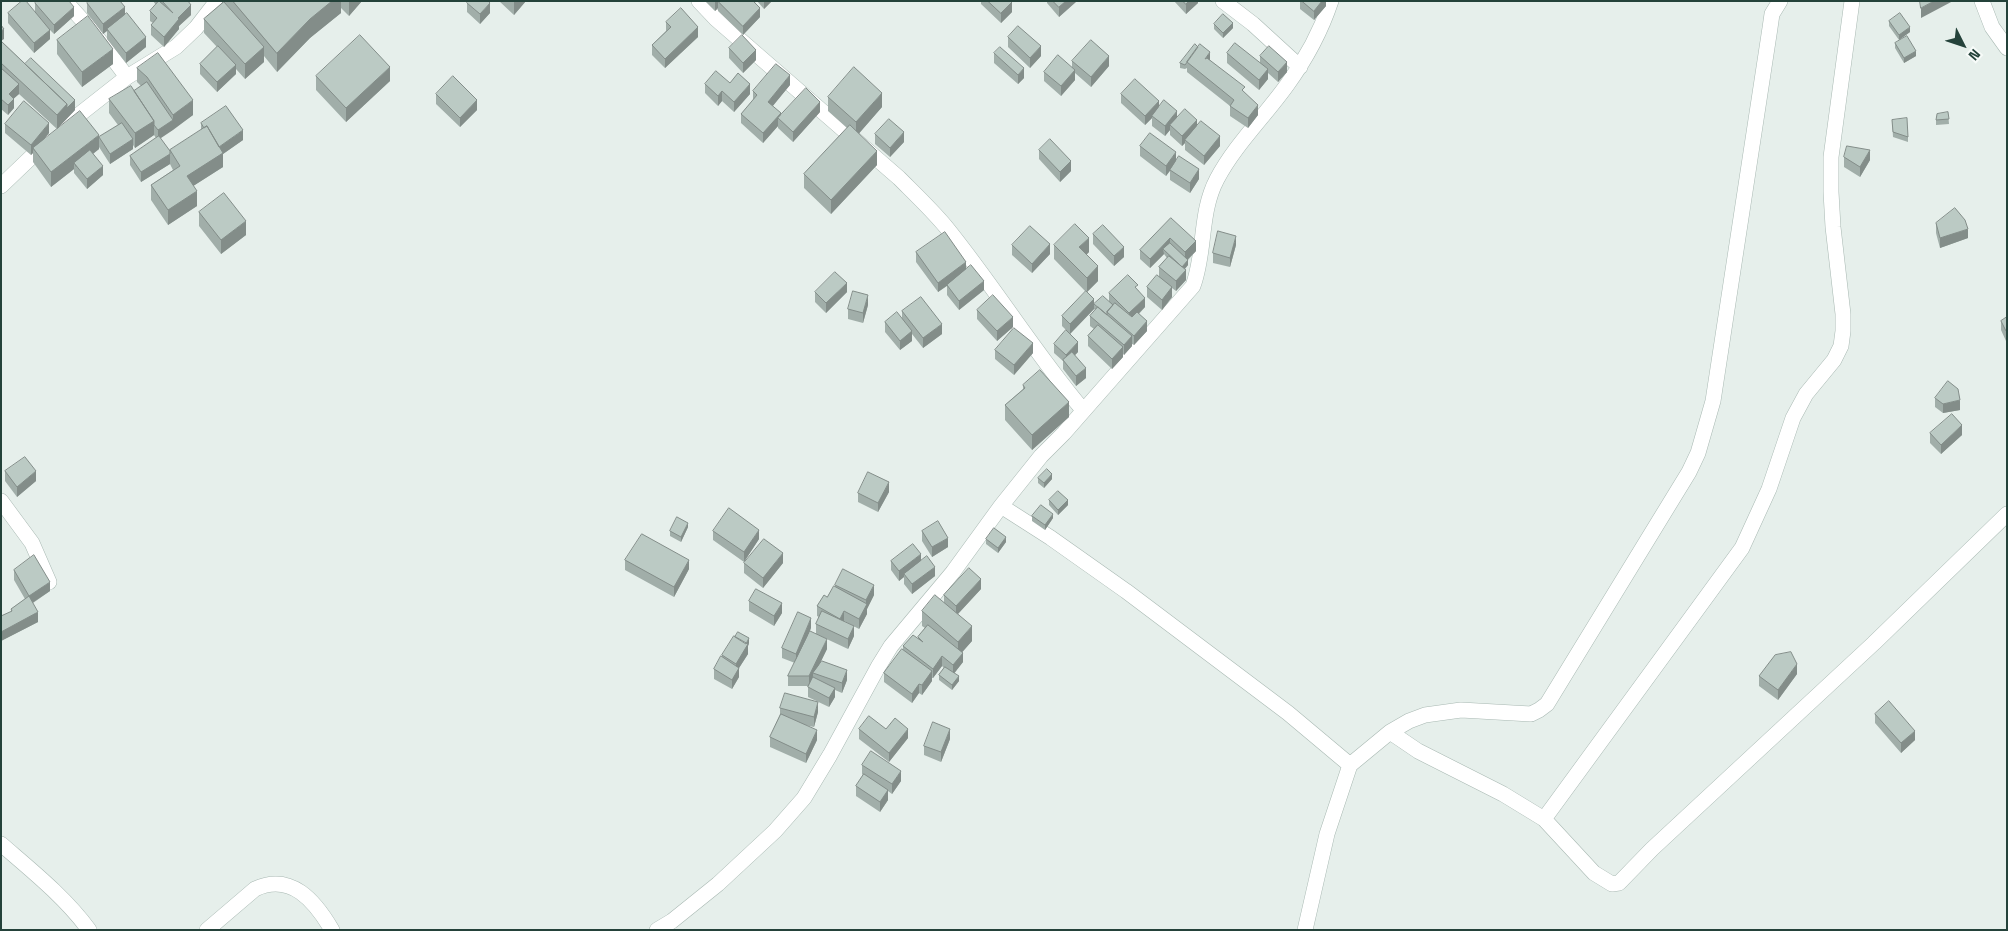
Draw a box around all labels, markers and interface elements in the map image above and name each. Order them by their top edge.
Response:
north arrow [1938,20,1988,70]
text: N [1964,45,1984,64]

